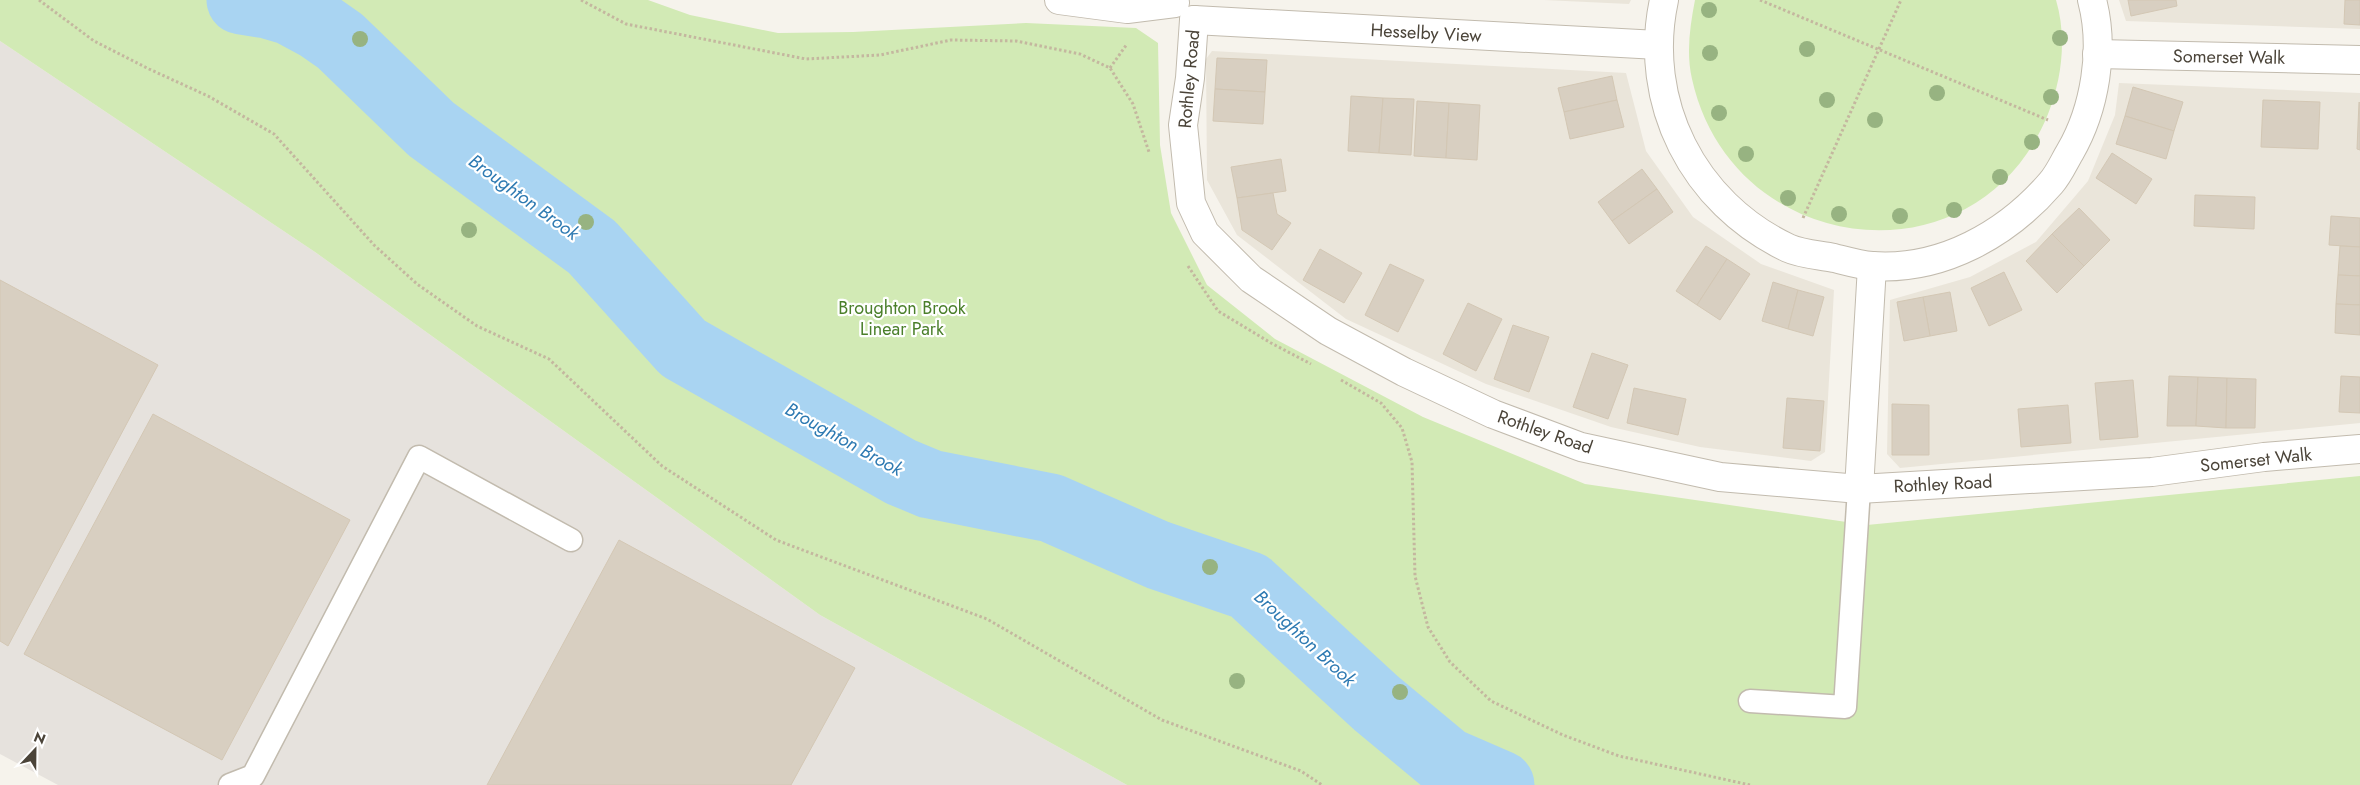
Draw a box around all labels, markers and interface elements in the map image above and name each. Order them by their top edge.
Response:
street label: Hesselby View [1370,17,1483,49]
street label: Rothley Road [1172,29,1206,129]
street label: Somerset Walk [2173,43,2285,71]
water label: Broughton Brook [463,148,586,247]
park label: Broughton Brook Linear Park [838,295,966,342]
water label: Broughton Brook [780,395,908,483]
street label: Rothley Road [1494,404,1596,460]
street label: Somerset Walk [2199,441,2313,479]
street label: Rothley Road [1893,468,1993,500]
water label: Broughton Brook [1248,584,1363,693]
north arrow [10,725,60,775]
text: N [31,727,49,749]

